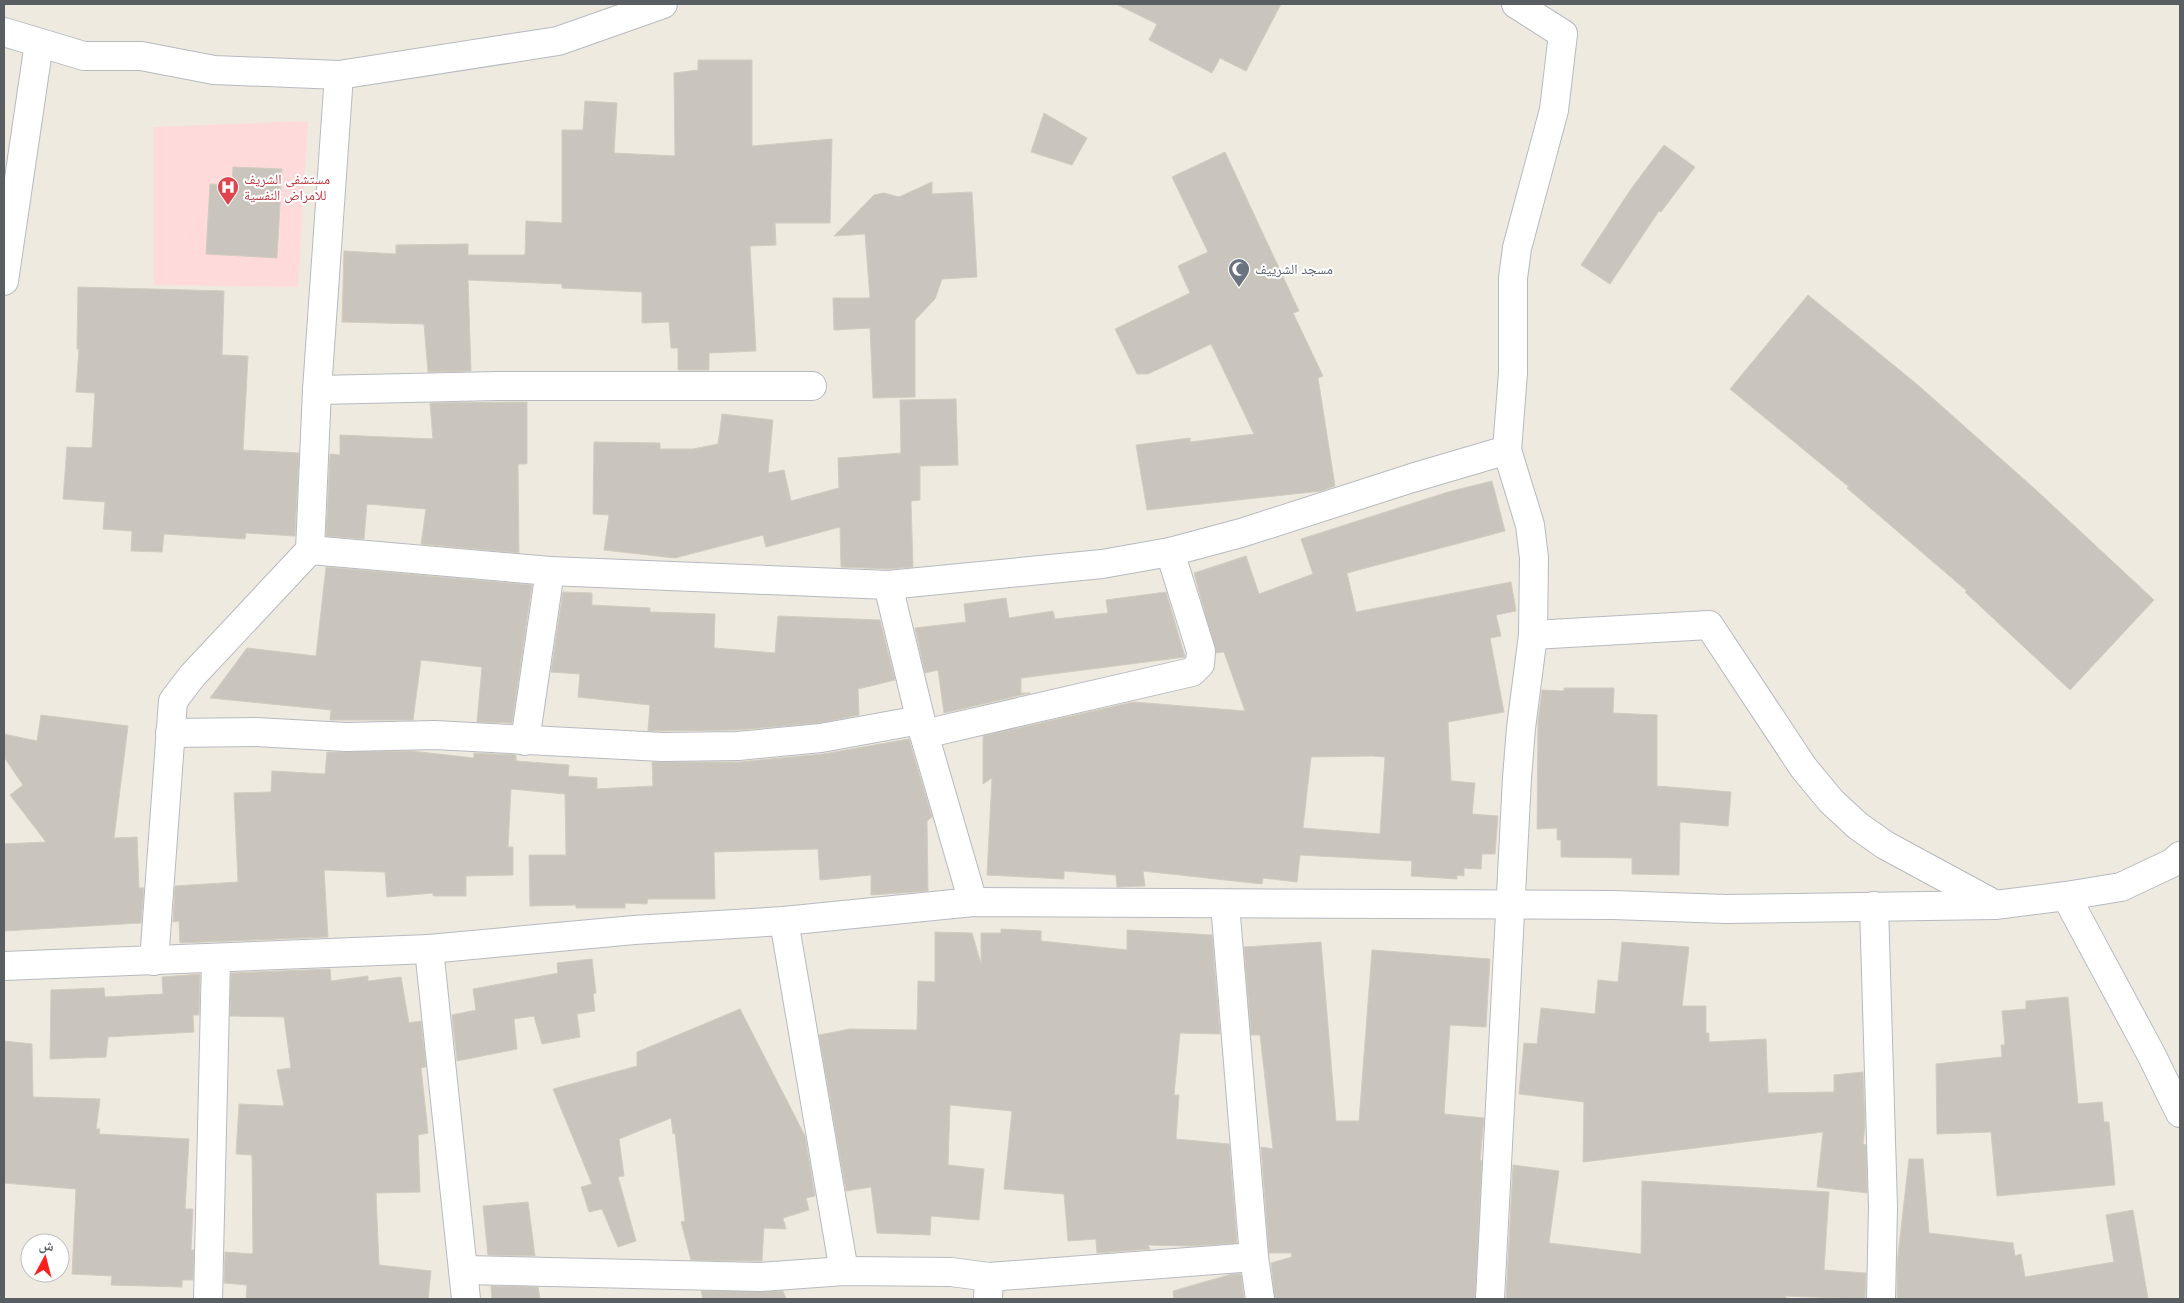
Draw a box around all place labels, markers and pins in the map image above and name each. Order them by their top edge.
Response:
place label: مستشفى الشريف للامراض النفسية [244,171,330,204]
hospital icon: مستشفى الشريف للامراض النفسية [216,175,240,206]
mosque icon: مسجد الشرييف [1227,257,1251,288]
place label: مسجد الشرييف [1255,261,1333,278]

